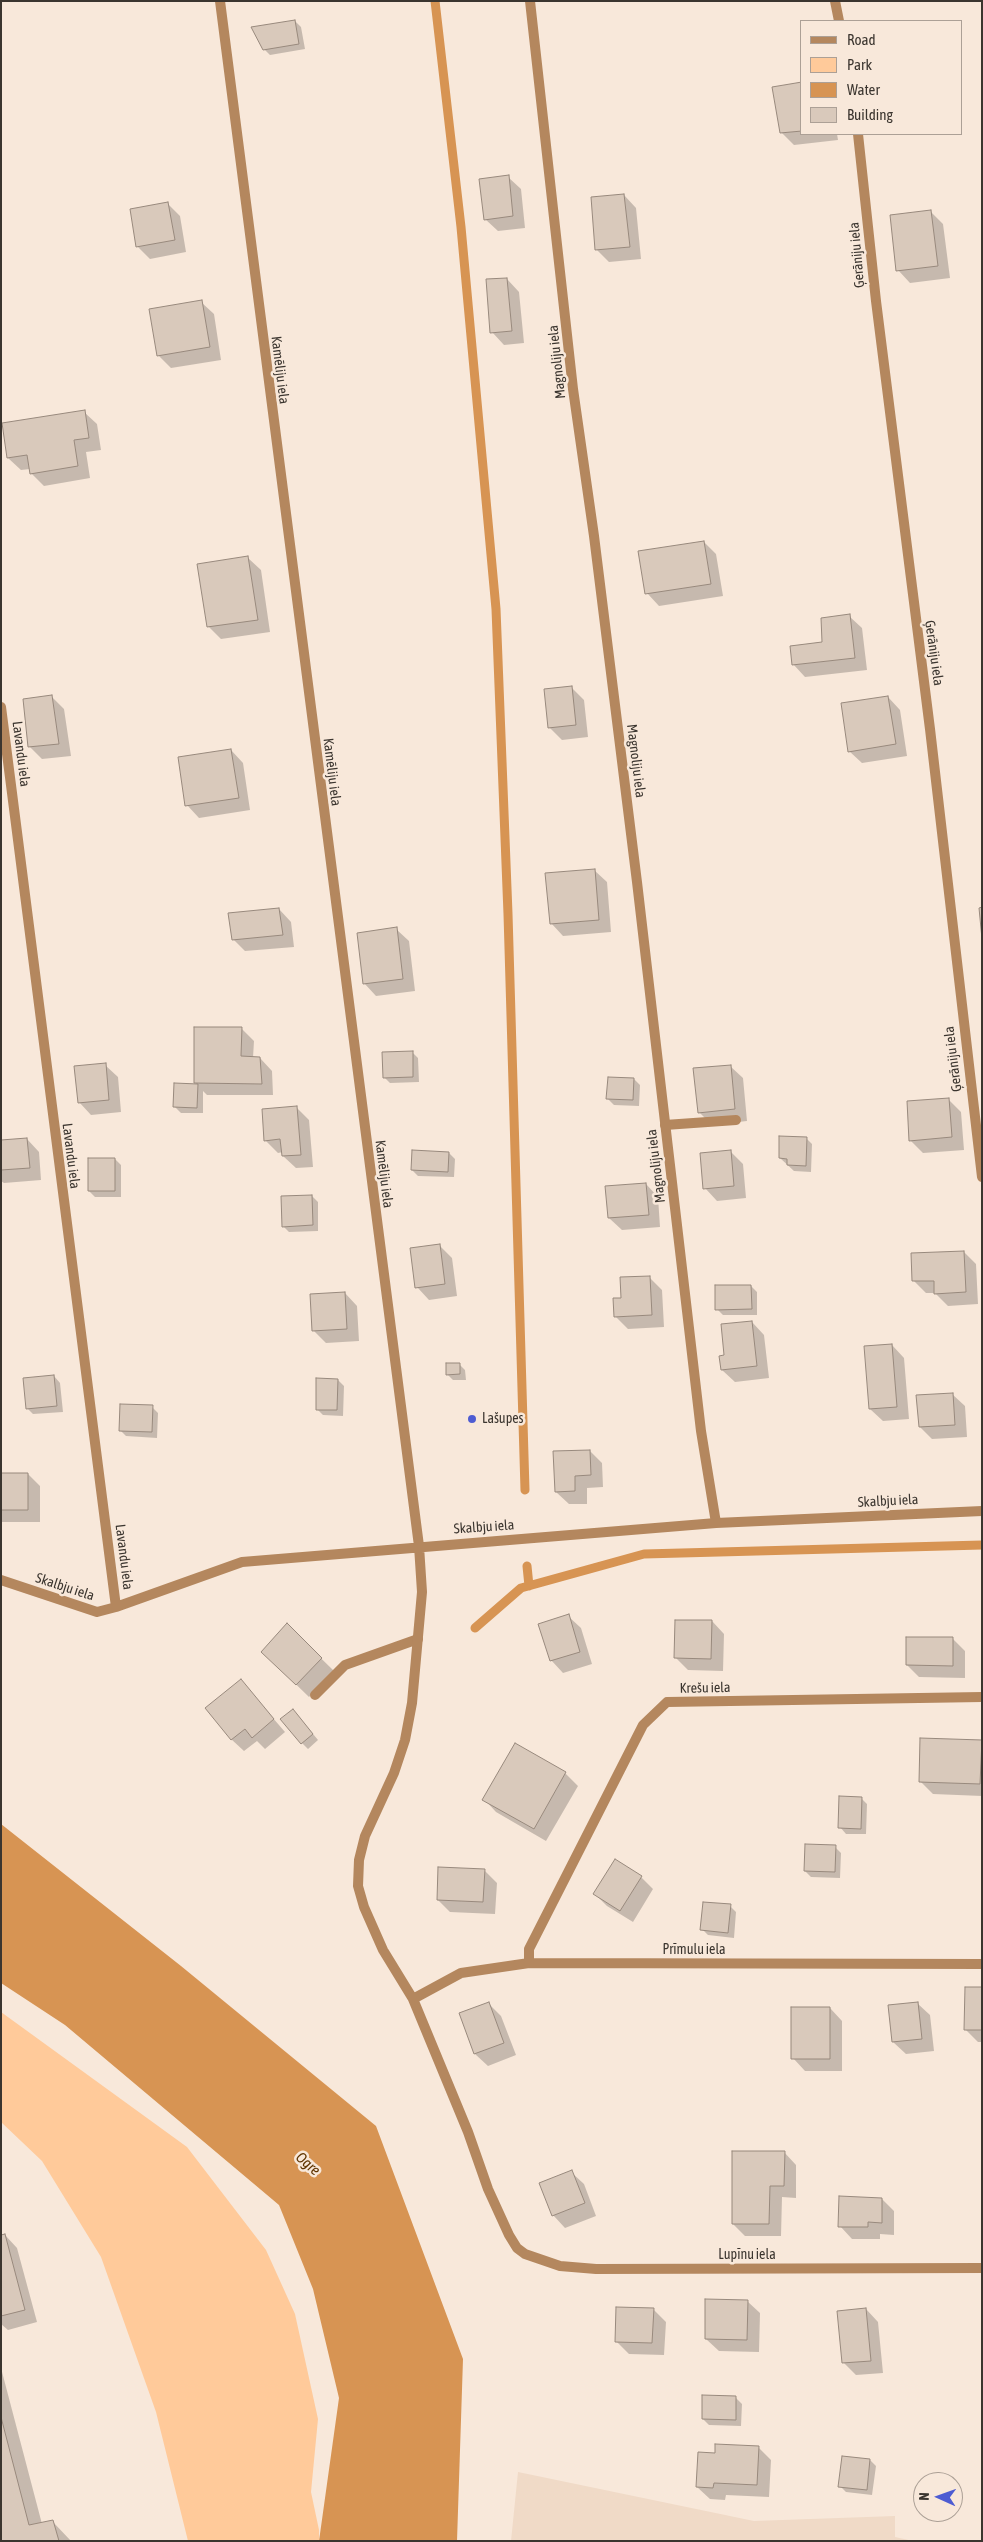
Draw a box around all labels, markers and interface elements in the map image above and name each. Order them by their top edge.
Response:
legend [800,20,963,135]
text: Road [847,31,876,48]
text: Park [847,56,872,73]
text: Water [847,81,880,98]
text: Building [847,106,893,123]
street label: Ģerāniju iela [846,221,868,289]
street label: Magnoliju iela [545,324,569,400]
street label: Kamēliju iela [268,335,292,405]
street label: Ģerāniju iela [921,619,947,687]
street label: Lavandu iela [9,720,33,788]
street label: Magnoliju iela [623,723,649,799]
street label: Kamēliju iela [320,737,344,807]
street label: Ģerāniju iela [941,1025,965,1093]
street label: Lavandu iela [59,1122,83,1190]
street label: Magnoliju iela [643,1128,669,1204]
street label: Kamēliju iela [372,1139,396,1209]
place label: Lašupes [482,1411,524,1427]
marker: Lašupes [466,1413,478,1425]
street label: Skalbju iela [857,1491,919,1511]
street label: Skalbju iela [453,1517,515,1537]
street label: Lavandu iela [112,1523,136,1591]
street label: Skalbju iela [34,1570,96,1604]
street label: Krešu iela [679,1679,731,1697]
street label: Prīmulu iela [662,1942,726,1958]
water label: Ogre [292,2148,324,2180]
street label: Lupīnu iela [718,2247,776,2263]
north arrow [913,2472,963,2522]
text: N [916,2492,932,2501]

